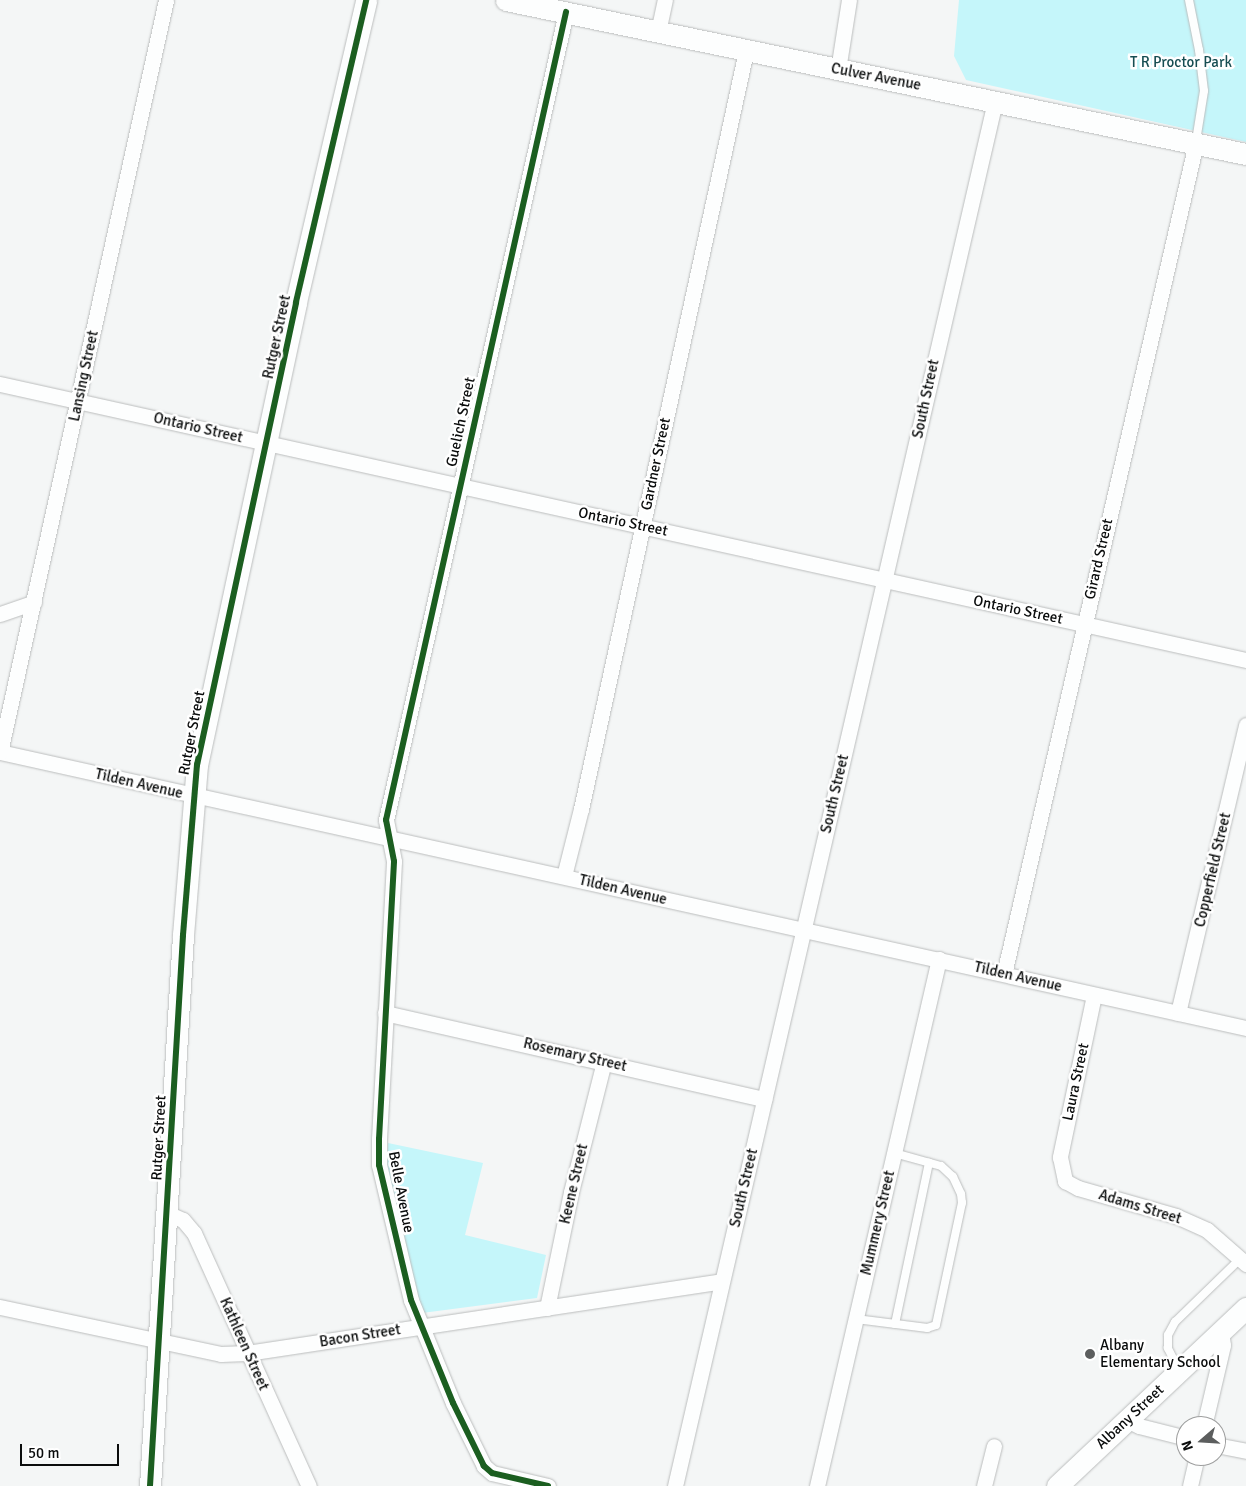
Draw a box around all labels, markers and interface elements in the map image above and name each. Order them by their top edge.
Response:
park label: T R Proctor Park [1130,54,1232,72]
street label: Culver Avenue [829,59,923,95]
street label: Rutger Street [259,293,295,381]
street label: Lansing Street [66,329,102,423]
street label: South Street [909,358,943,440]
street label: Guelich Street [443,375,479,469]
street label: Ontario Street [152,409,244,447]
street label: Gardner Street [637,416,675,512]
street label: Ontario Street [577,504,669,540]
street label: Girard Street [1081,517,1117,601]
street label: Ontario Street [972,592,1064,628]
street label: Rutger Street [175,689,209,777]
street label: South Street [817,753,853,835]
street label: Tilden Avenue [93,765,185,803]
street label: Copperfield Street [1191,811,1235,929]
street label: Tilden Avenue [577,871,669,909]
street label: Tilden Avenue [972,958,1064,996]
street label: Rosemary Street [522,1034,628,1076]
street label: Laura Street [1059,1042,1093,1122]
street label: Rutger Street [148,1095,170,1181]
street label: Keene Street [556,1142,592,1226]
street label: South Street [726,1147,762,1229]
street label: Belle Avenue [384,1150,418,1234]
street label: Mummery Street [857,1169,899,1277]
street label: Adams Street [1096,1186,1184,1228]
street label: Kathleen Street [216,1295,272,1393]
street label: Bacon Street [318,1321,402,1351]
place label: Albany Elementary School [1100,1336,1221,1371]
marker: Albany Elementary School [1084,1348,1096,1360]
street label: Albany Street [1092,1381,1168,1453]
north arrow [1176,1416,1226,1466]
scale bar [22,1434,121,1466]
text: N [1178,1438,1197,1453]
text: 50 m [28,1444,59,1462]

